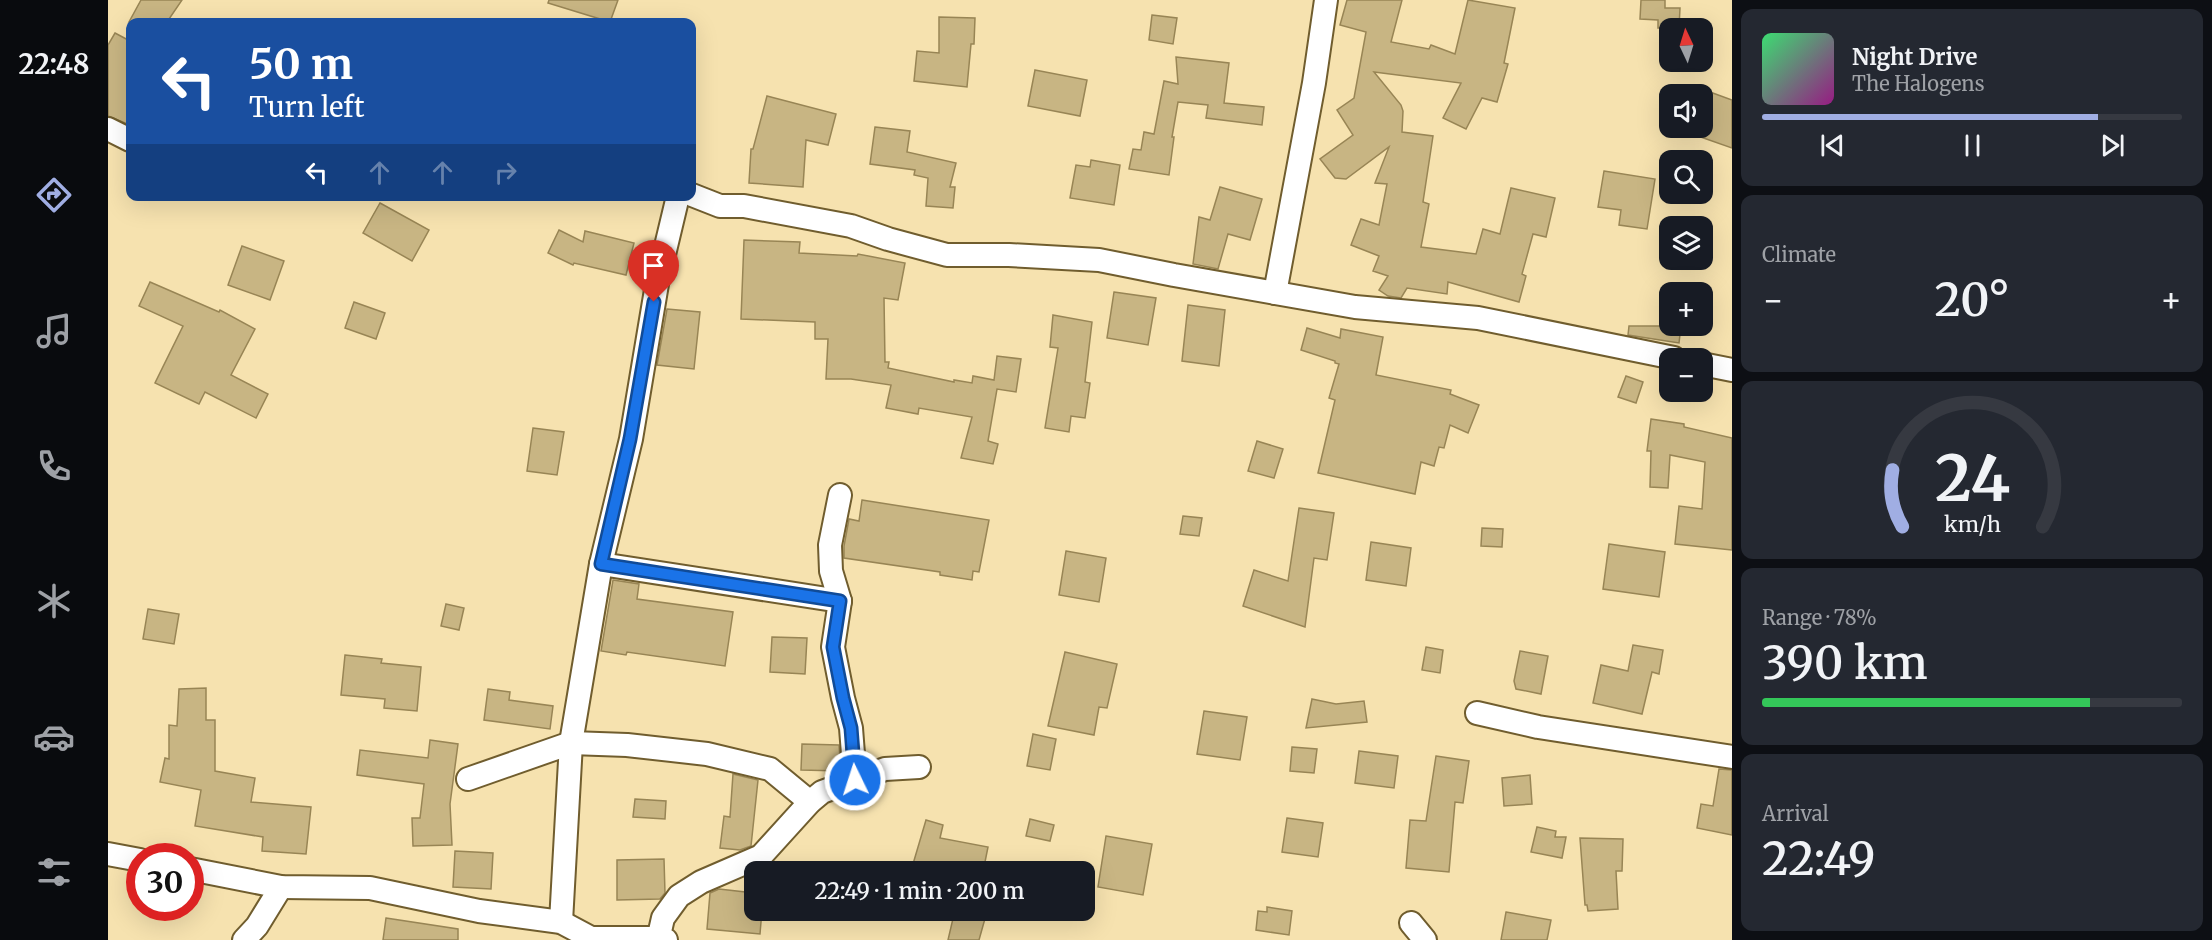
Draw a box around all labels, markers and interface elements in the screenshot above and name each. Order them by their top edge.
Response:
north arrow [1659,18,1713,72]
map controls [1659,18,1713,402]
text: 50 m [249,38,353,90]
icon: left [150,42,228,120]
text: Night Drive [1852,43,1977,71]
text: 22:48 [19,47,89,81]
text: The Halogens [1852,71,1984,96]
button: sound [1659,84,1713,138]
text: Turn left [249,90,364,124]
icon: previous [1816,129,1849,162]
icon: pause [1956,129,1989,162]
icon: next [2096,129,2129,162]
button: search [1659,150,1713,204]
icon: left [300,156,333,189]
icon: ahead [363,156,396,189]
icon: ahead [426,156,459,189]
icon: right [489,156,522,189]
icon: directions [33,174,75,216]
button: layers [1659,216,1713,270]
pin [628,240,679,302]
text: Climate [1762,242,1836,267]
icon: arrive [637,249,670,282]
text: 20° [1934,272,2010,328]
text: − [1762,280,1784,321]
text: + [2160,280,2182,321]
button: + [1659,282,1713,336]
icon: music [33,310,75,352]
button: − [1659,348,1713,402]
text: 24 [1934,440,2010,518]
icon: phone [33,445,75,487]
text: km/h [1944,511,2000,538]
icon: climate [33,580,75,622]
text: Range · 78% [1762,605,1877,630]
text: 390 km [1762,635,1928,691]
icon: car [33,716,75,758]
position arrow [823,748,887,812]
text: Arrival [1762,801,1829,826]
text: 22:49 [1762,831,1876,887]
speed limit sign: 30 [126,843,204,921]
icon: filters [33,851,75,893]
text: 22:49 · 1 min · 200 m [814,877,1025,905]

